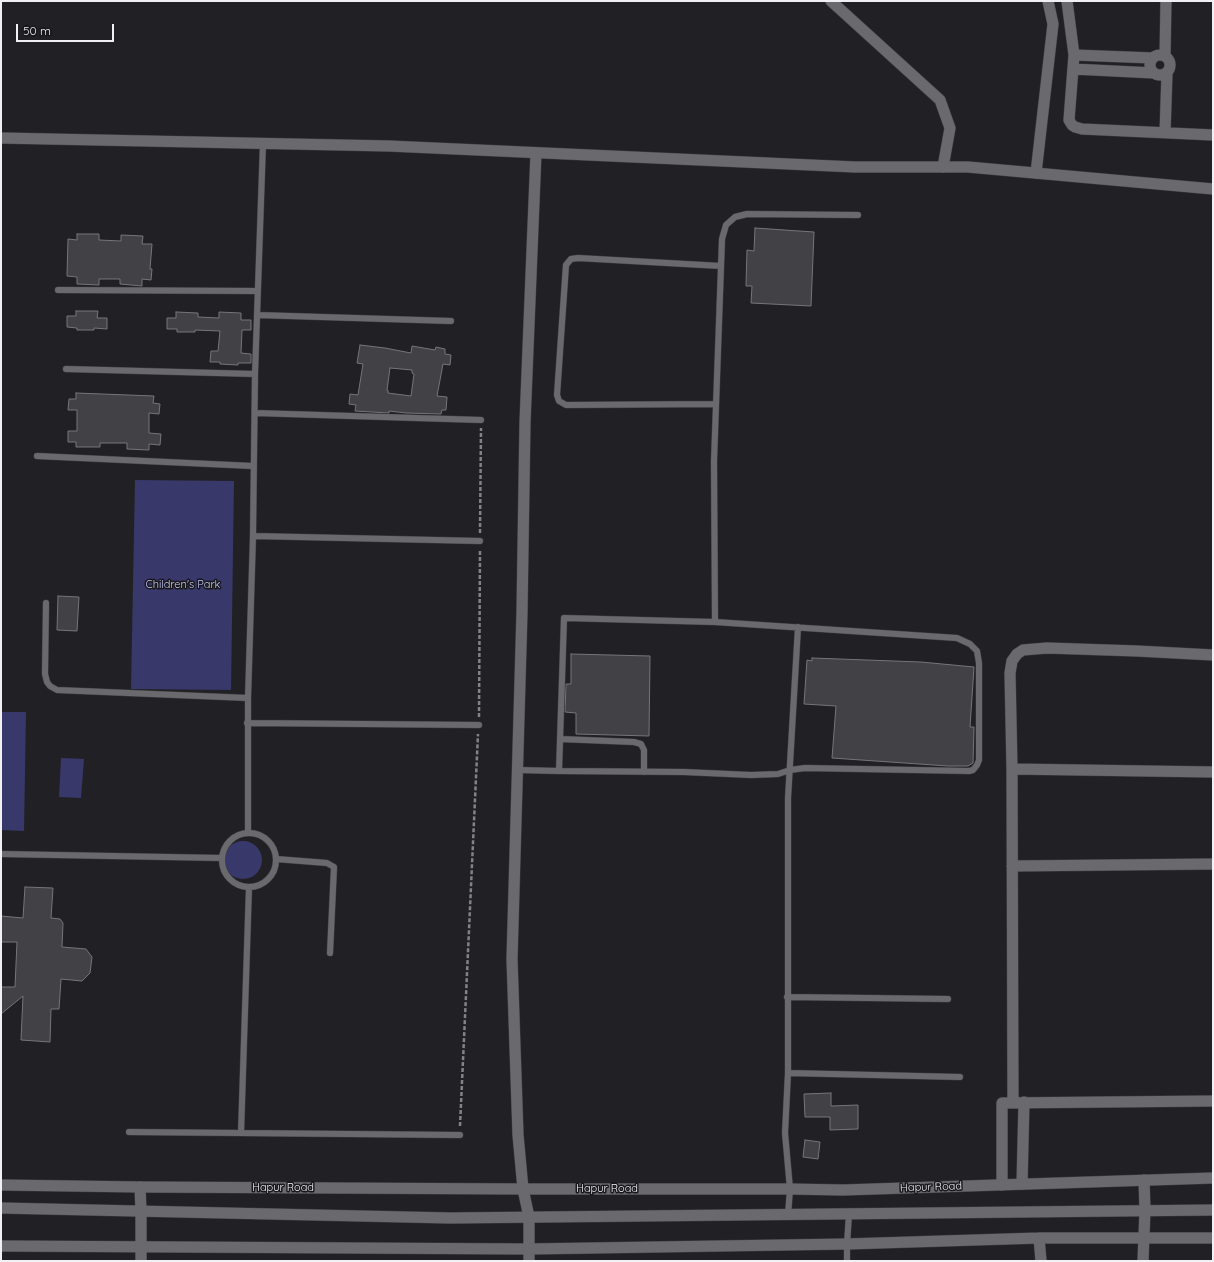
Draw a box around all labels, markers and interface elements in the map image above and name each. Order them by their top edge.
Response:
scale bar [18,16,116,42]
text: 50 m [23,23,51,38]
park label: Children's Park [145,578,221,592]
street label: Hapur Road [900,1179,962,1195]
street label: Hapur Road [252,1181,314,1195]
street label: Hapur Road [576,1182,638,1196]

